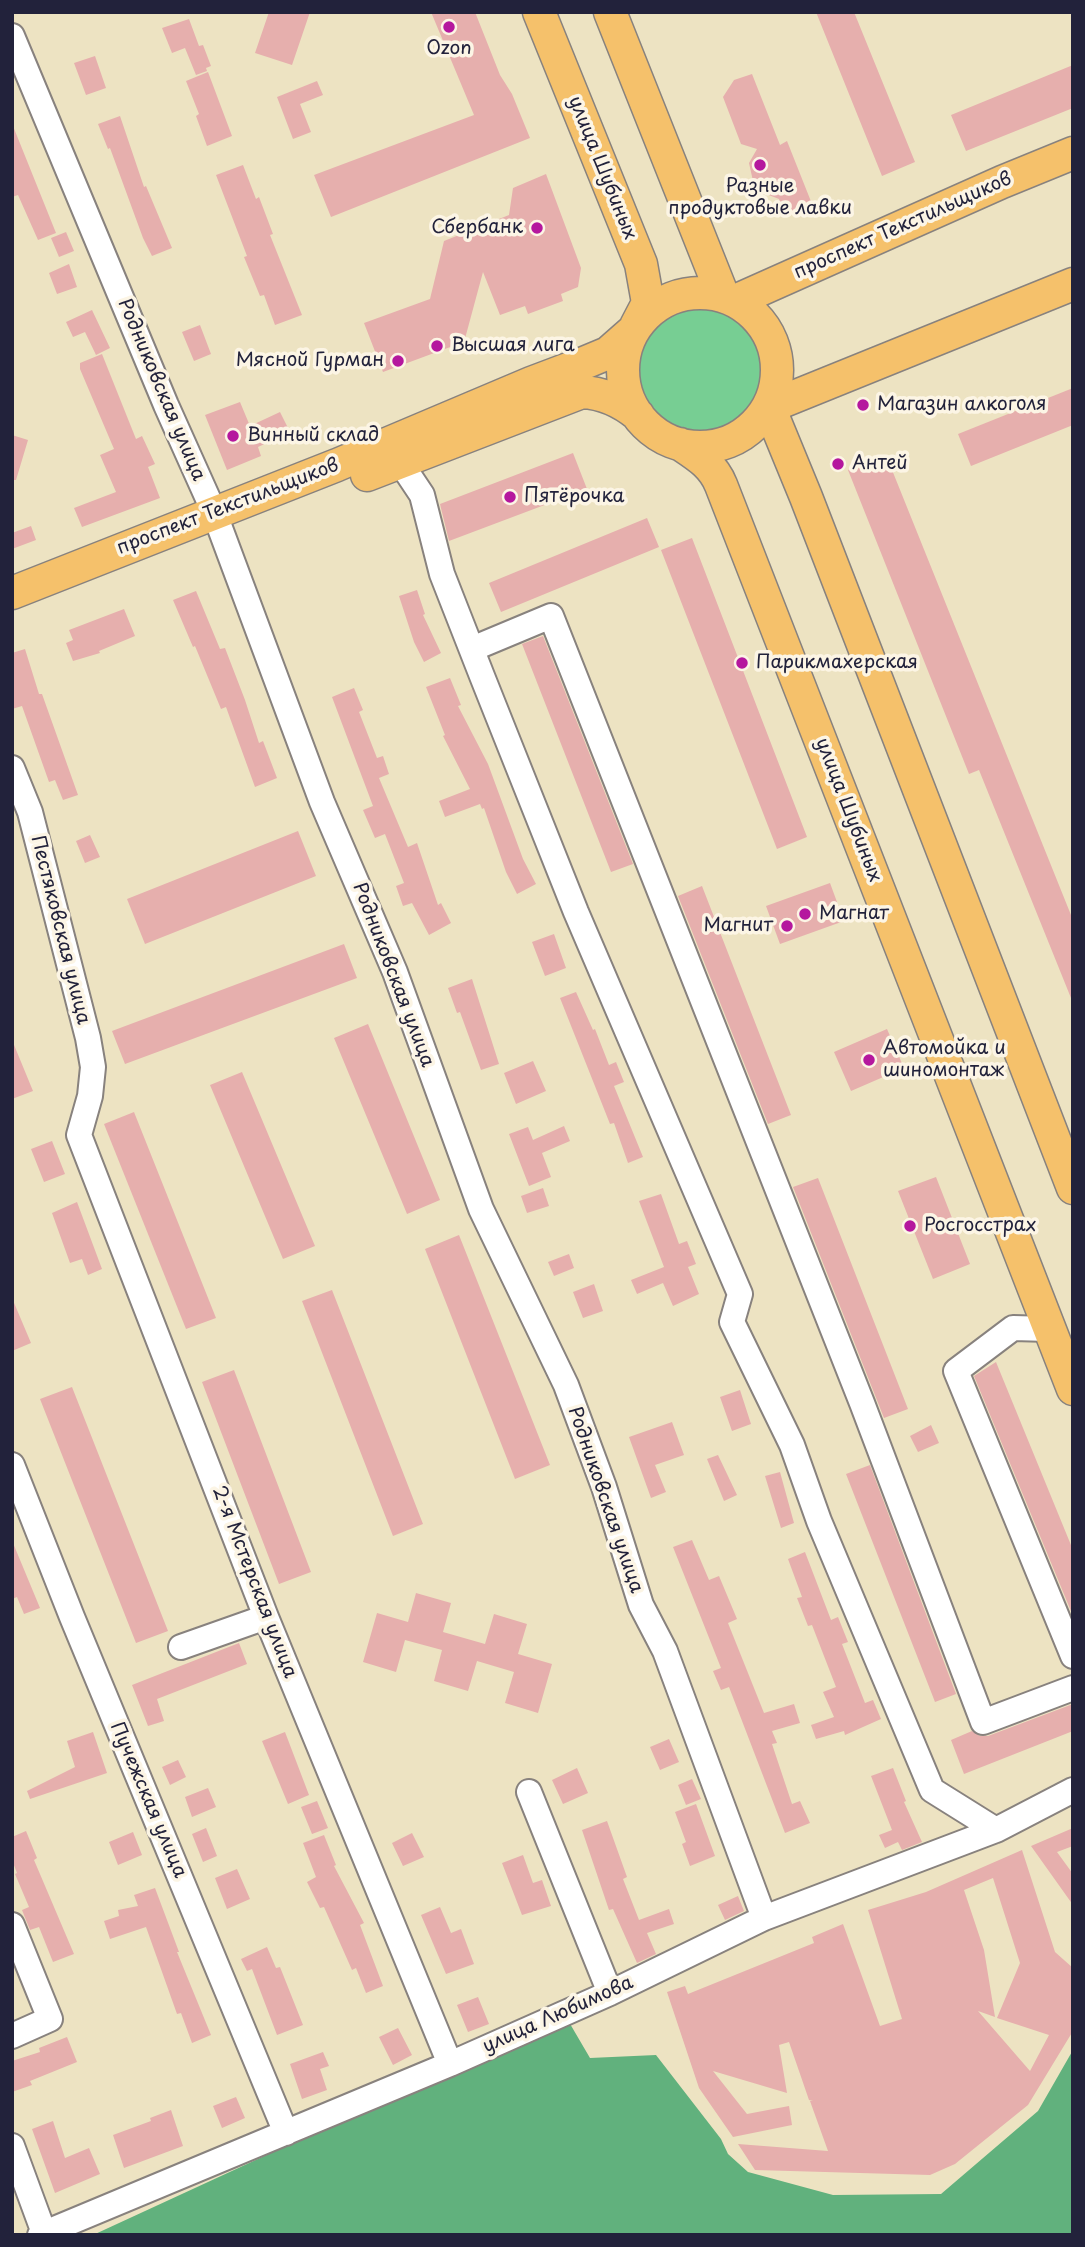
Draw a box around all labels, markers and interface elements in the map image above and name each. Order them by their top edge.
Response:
marker: Ozon [441,19,457,35]
place label: Ozon [426,38,472,60]
street label: улица Шубиных [563,93,641,243]
marker: Разные продуктовые лавки [752,157,768,173]
street label: проспект Текстильщиков [791,168,1015,284]
place label: Разные продуктовые лавки [668,176,852,220]
place label: Сбербанк [431,217,523,239]
marker: Сбербанк [529,220,545,236]
street label: Родниковская улица [112,296,210,484]
place label: Высшая лига [451,335,575,357]
marker: Высшая лига [429,338,445,354]
place label: Мясной Гурман [236,350,384,372]
marker: Мясной Гурман [390,353,406,369]
place label: Магазин алкоголя [877,394,1047,416]
marker: Магазин алкоголя [855,397,871,413]
place label: Винный склад [247,425,379,447]
marker: Винный склад [225,428,241,444]
place label: Антей [852,453,908,475]
street label: проспект Текстильщиков [114,454,342,560]
marker: Антей [830,456,846,472]
place label: Пятёрочка [524,486,625,508]
marker: Пятёрочка [502,489,518,505]
place label: Парикмахерская [756,652,918,674]
marker: Парикмахерская [734,655,750,671]
street label: улица Шубиных [810,735,886,885]
street label: Пестяковская улица [26,833,94,1027]
street label: Родниковская улица [347,880,439,1070]
place label: Магнат [819,903,889,925]
marker: Магнат [797,906,813,922]
place label: Магнит [703,915,773,937]
marker: Магнит [779,918,795,934]
place label: Автомойка и шиномонтаж [883,1038,1006,1082]
marker: Автомойка и шиномонтаж [861,1052,877,1068]
place label: Росгосстрах [924,1215,1036,1237]
marker: Росгосстрах [902,1218,918,1234]
street label: Родниковская улица [562,1404,648,1596]
street label: 2-я Мстерская улица [207,1483,301,1681]
street label: Пучежская улица [105,1719,191,1881]
street label: улица Любимова [479,1972,637,2058]

